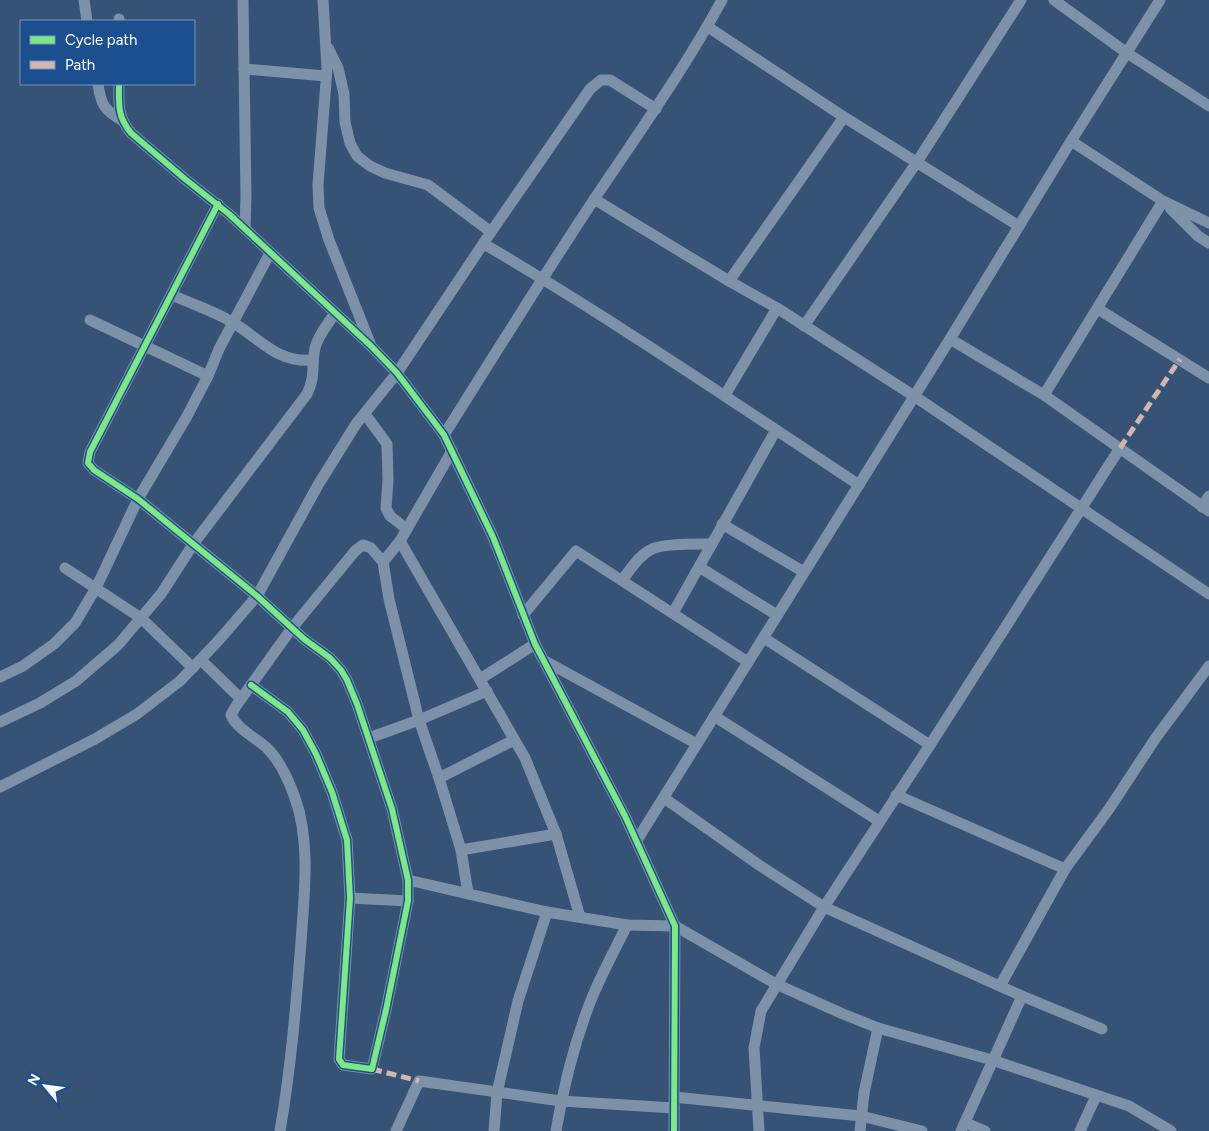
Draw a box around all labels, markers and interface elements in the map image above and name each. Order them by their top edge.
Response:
legend [20,20,195,85]
text: Cycle path [65,31,137,49]
text: Path [65,56,95,74]
north arrow [20,1061,70,1111]
text: N [24,1071,44,1089]

